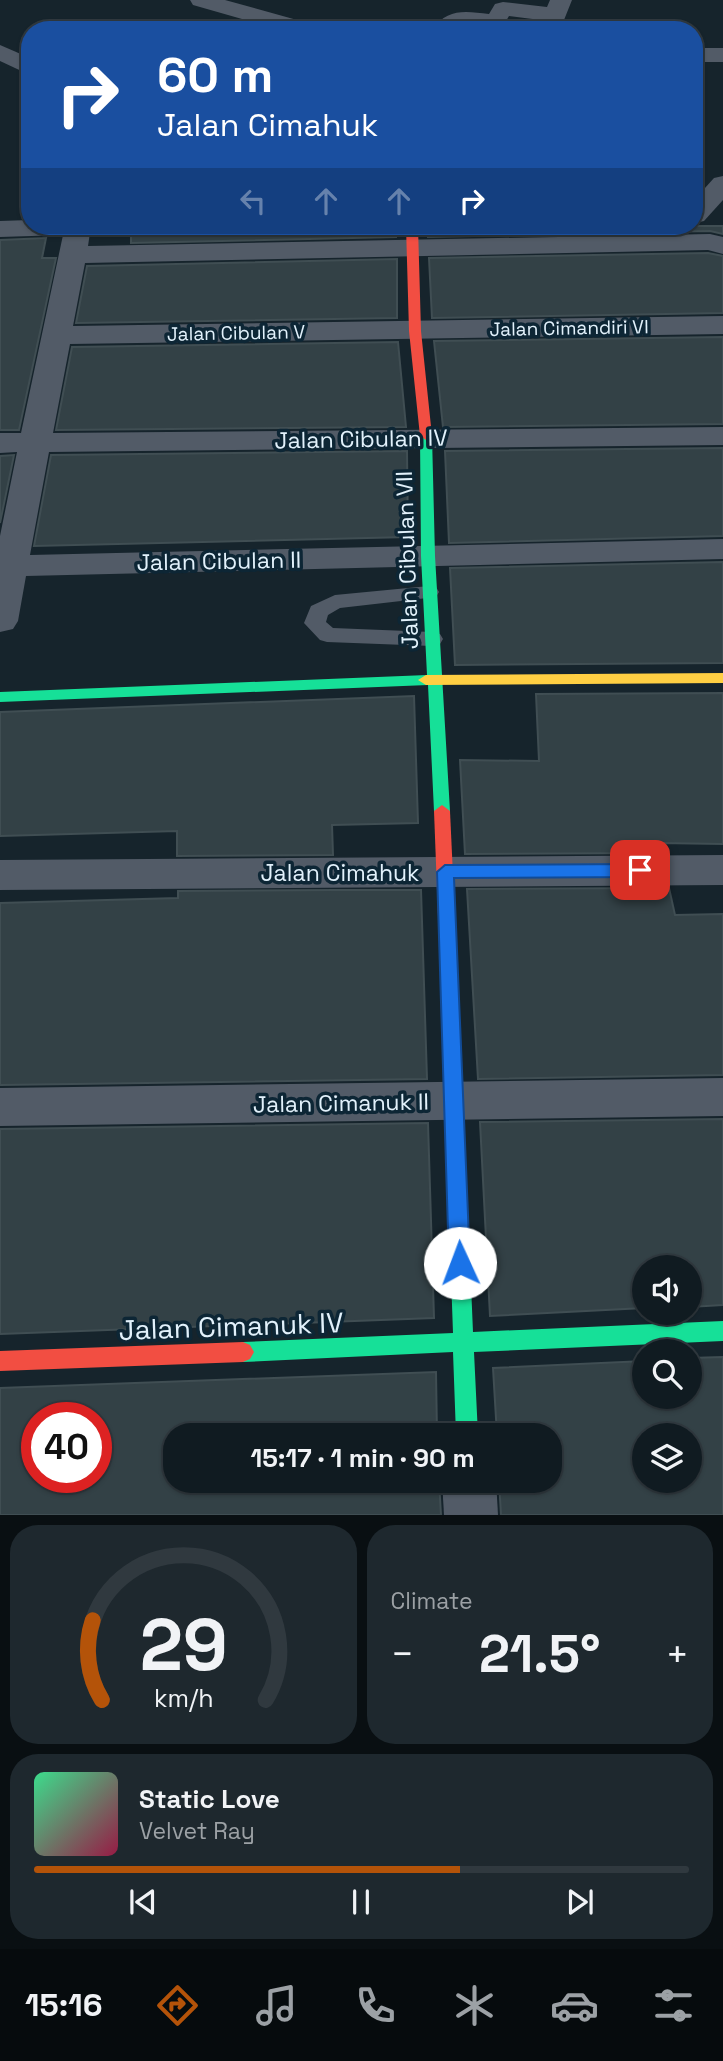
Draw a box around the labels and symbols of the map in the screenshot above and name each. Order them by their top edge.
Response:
street label: Jalan Cimandiri VI [489,314,649,342]
street label: Jalan Cibulan V [167,319,306,347]
street label: Jalan Cibulan IV [274,422,448,456]
street label: Jalan Cibulan VII [389,470,425,650]
street label: Jalan Cibulan II [136,545,302,577]
pin [610,840,670,900]
street label: Jalan Cimahuk [261,858,419,888]
street label: Jalan Cimanuk II [253,1086,429,1120]
position arrow [423,1226,497,1300]
street label: Jalan Cimanuk IV [118,1304,344,1348]
speed limit sign: 40 [21,1402,112,1493]

